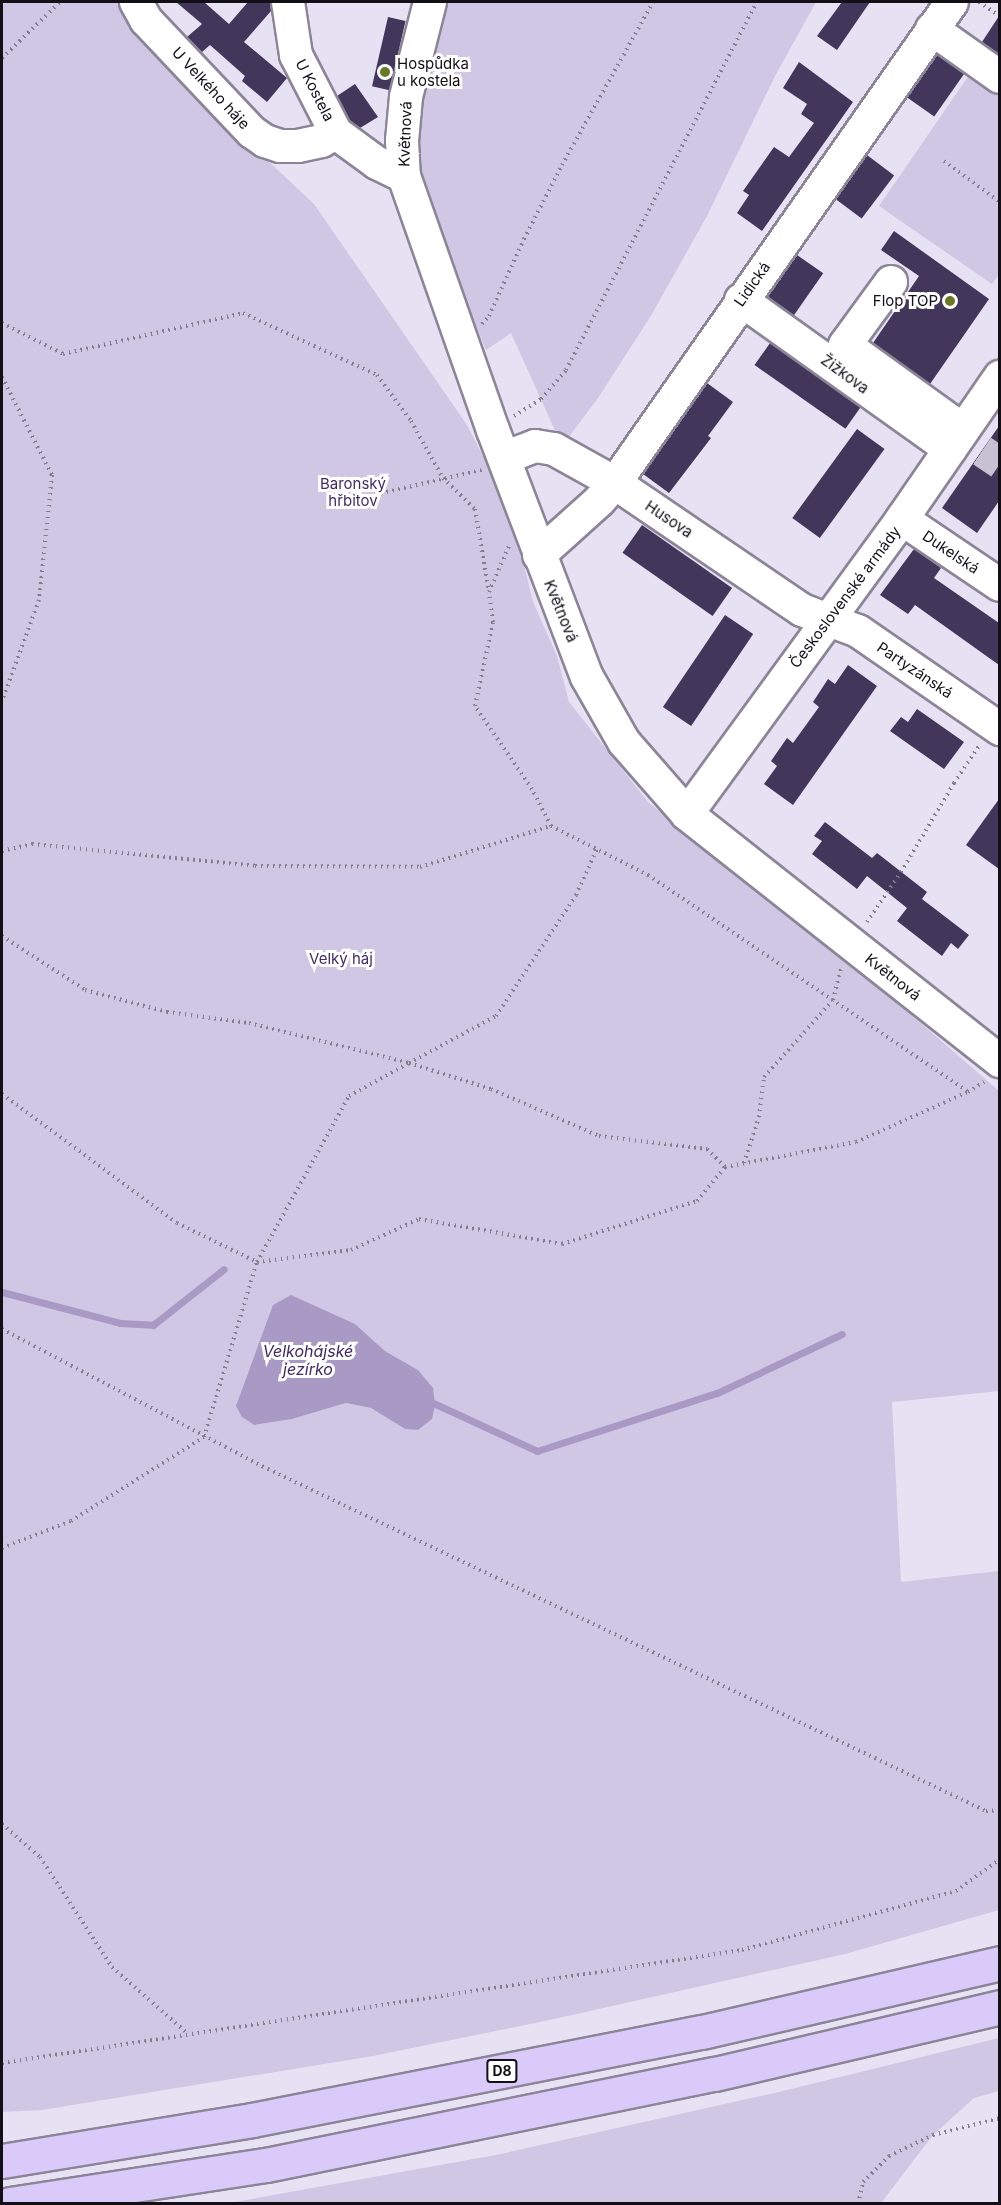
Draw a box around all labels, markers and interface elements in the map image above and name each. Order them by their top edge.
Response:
street label: U Velkého háje [168,43,254,133]
place label: Hospůdka u kostela [397,54,469,89]
street label: U Kostela [292,56,338,124]
marker: Hospůdka u kostela [378,65,392,79]
street label: Květnová [395,101,415,167]
street label: Lidická [730,258,774,310]
place label: Flop TOP [873,292,938,310]
marker: Flop TOP [943,294,957,308]
street label: Žižkova [818,351,872,397]
park label: Baronský hřbitov [320,474,386,509]
street label: Husova [642,497,696,541]
street label: Československé armády [786,523,904,671]
street label: Dukelská [919,526,983,578]
street label: Květnová [540,577,582,645]
street label: Partyzánská [874,638,956,702]
park label: Velký háj [309,950,373,968]
street label: Květnová [862,950,924,1004]
water label: Velkohájské jezírko [263,1341,353,1379]
road number: D8 [486,2060,518,2082]

